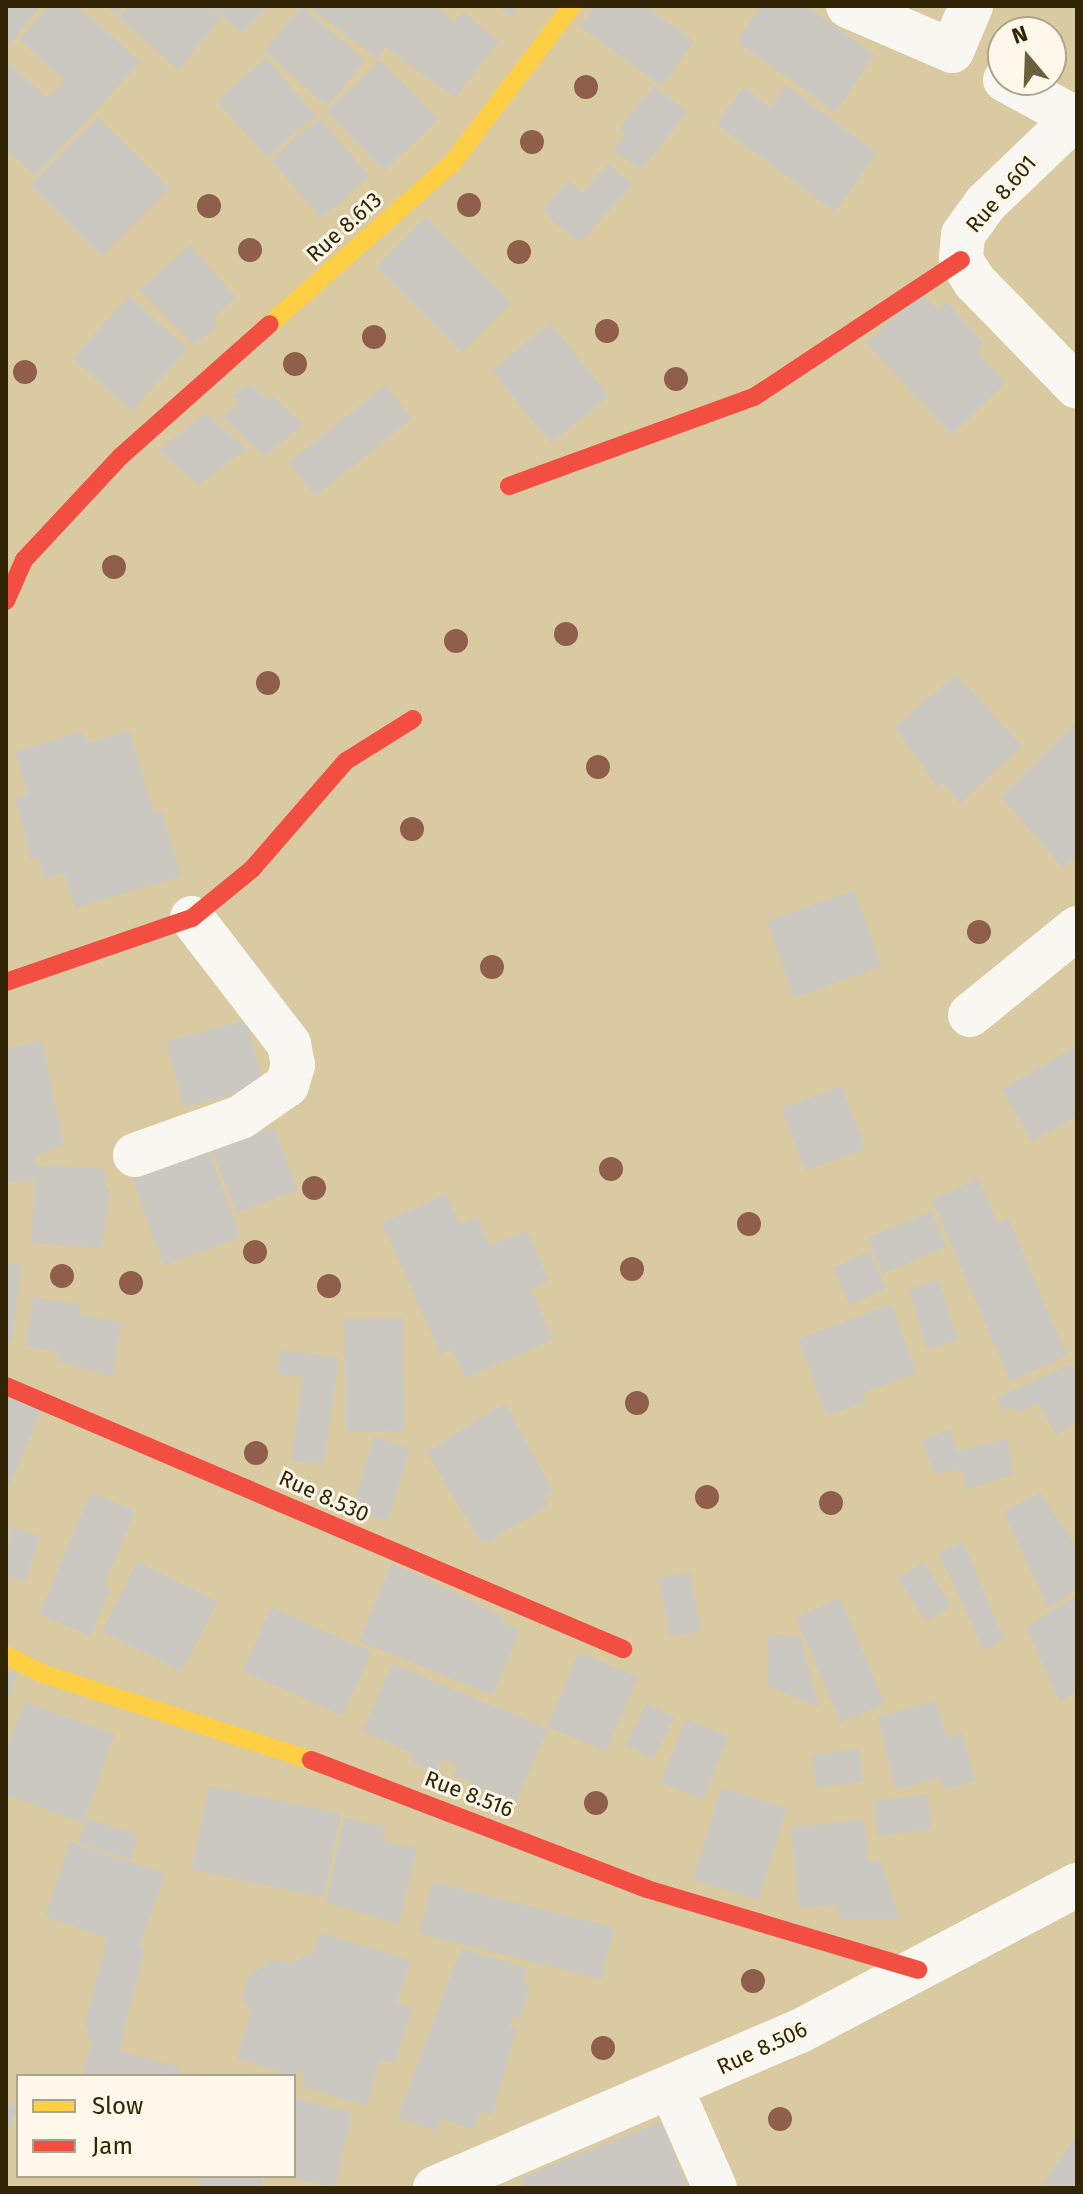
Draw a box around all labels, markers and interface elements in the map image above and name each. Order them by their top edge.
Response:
north arrow [987,16,1067,96]
text: N [1008,20,1031,50]
street label: Rue 8.601 [960,150,1042,238]
street label: Rue 8.613 [301,186,387,268]
street label: Rue 8.530 [275,1464,373,1528]
street label: Rue 8.516 [421,1765,517,1823]
street label: Rue 8.506 [713,2016,811,2080]
legend [16,2074,296,2178]
text: Slow [92,2092,143,2120]
text: Jam [92,2132,133,2160]

